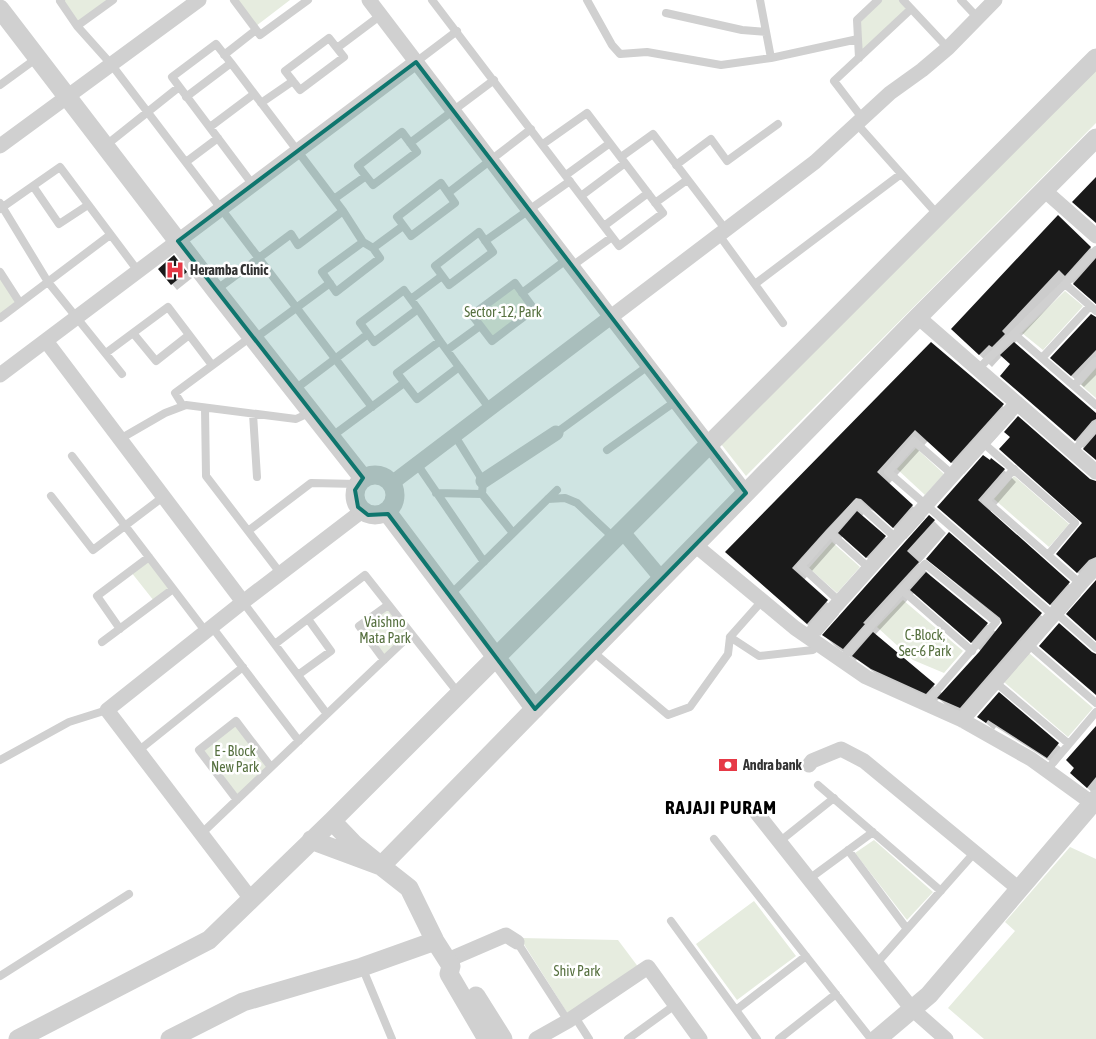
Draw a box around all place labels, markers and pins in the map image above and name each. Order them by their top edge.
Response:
hospital icon: Heramba Clinic [164,259,186,281]
place label: Heramba Clinic [190,262,269,278]
bank icon: Andra bank [717,754,739,776]
place label: Andra bank [742,757,802,773]

